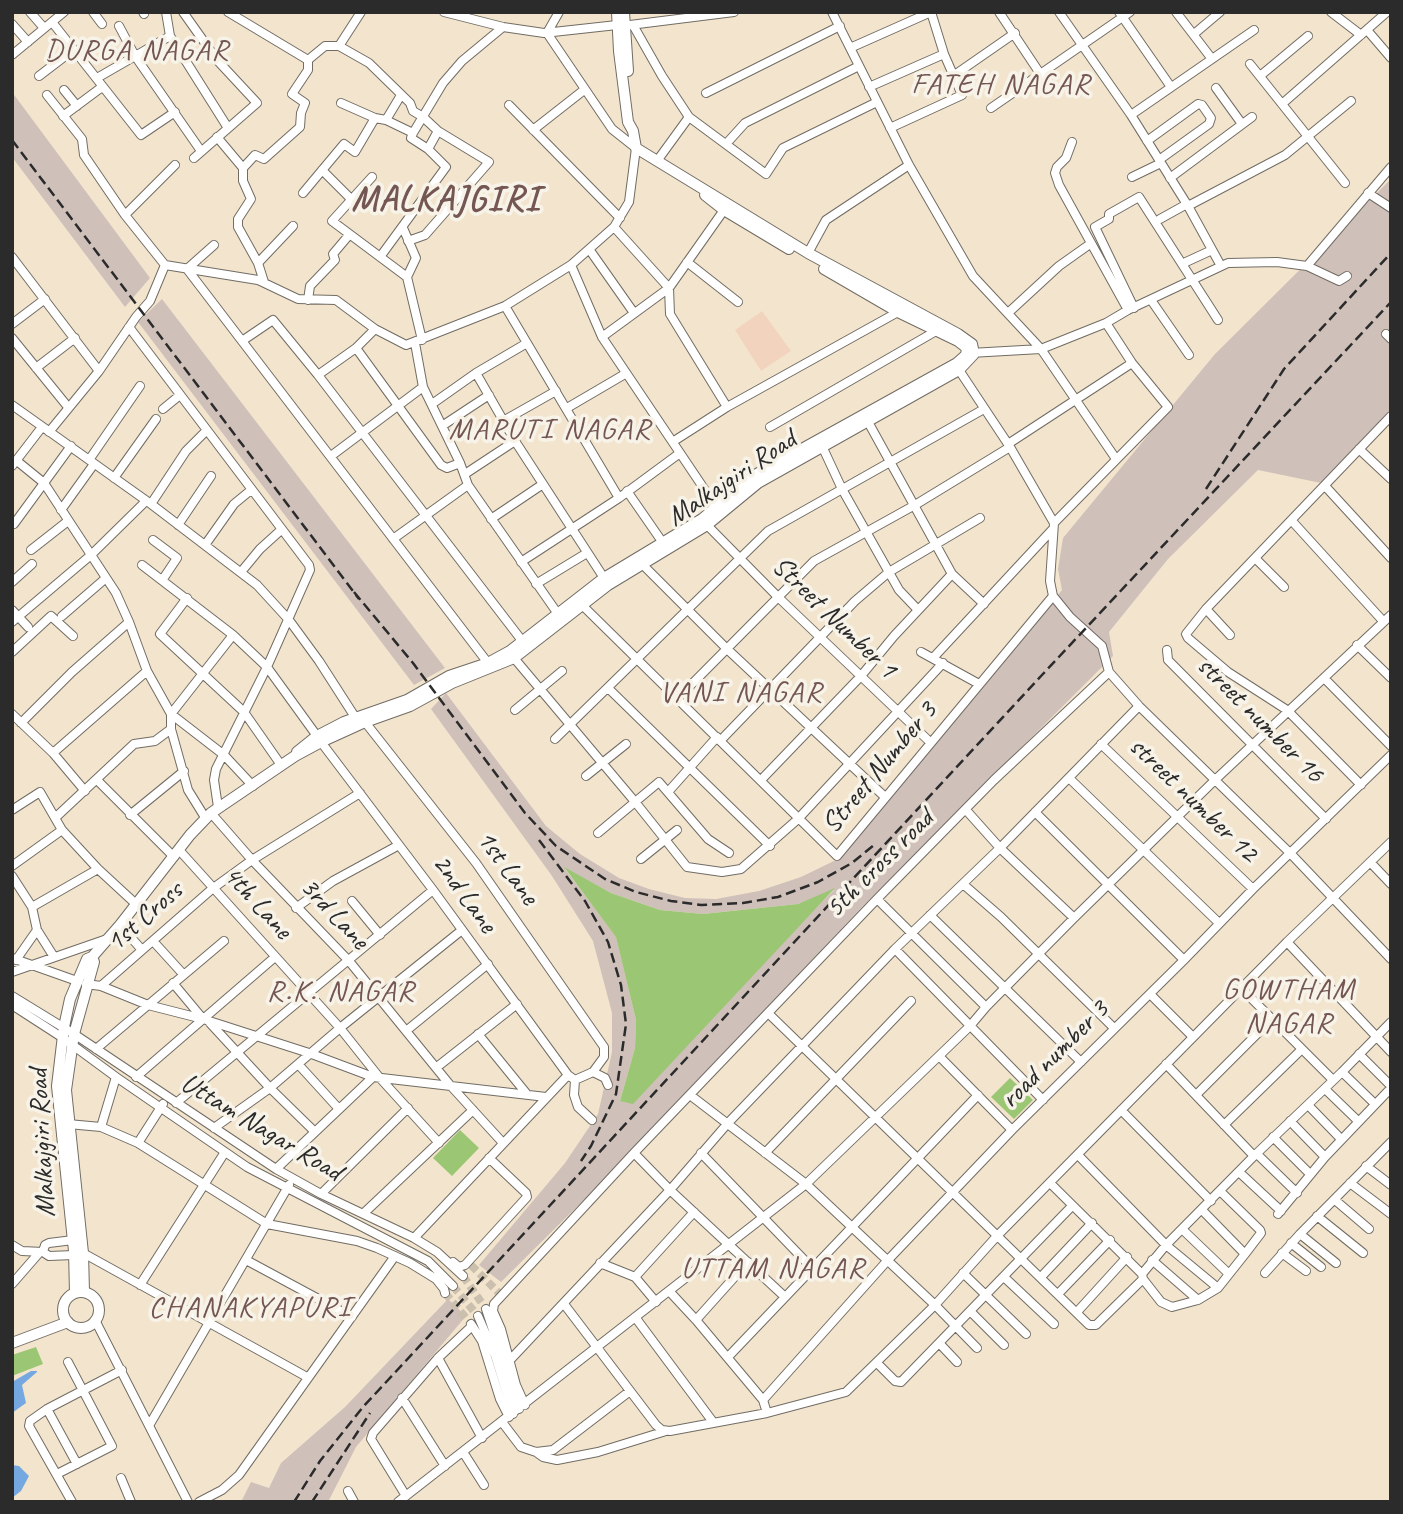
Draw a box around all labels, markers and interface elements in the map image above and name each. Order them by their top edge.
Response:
district label: DURGA NAGAR [47,33,227,69]
district label: FATEH NAGAR [913,67,1089,103]
district label: MALKAJGIRI [353,180,539,222]
district label: MARUTI NAGAR [451,412,649,448]
street label: Malkajgiri Road [661,424,803,534]
street label: Street Number 1 [764,550,904,686]
street label: street number 16 [1189,649,1331,791]
district label: VANI NAGAR [662,675,820,711]
street label: Street Number 3 [815,695,945,841]
street label: street number 12 [1122,730,1264,870]
street label: 5th cross road [819,803,941,925]
street label: 1st Lane [469,824,545,912]
street label: 2nd Lane [424,848,504,940]
street label: 4th Lane [215,859,299,947]
street label: 3rd Lane [292,871,376,957]
street label: 1st Cross [100,875,190,959]
district label: GOWTHAM NAGAR [1224,972,1354,1042]
district label: R.K. NAGAR [268,974,414,1010]
street label: road number 3 [994,994,1116,1116]
street label: Uttam Nagar Road [174,1067,348,1189]
street label: Malkajgiri Road [22,1068,64,1218]
district label: UTTAM NAGAR [683,1251,863,1287]
district label: CHANAKYAPURI [150,1290,350,1326]

